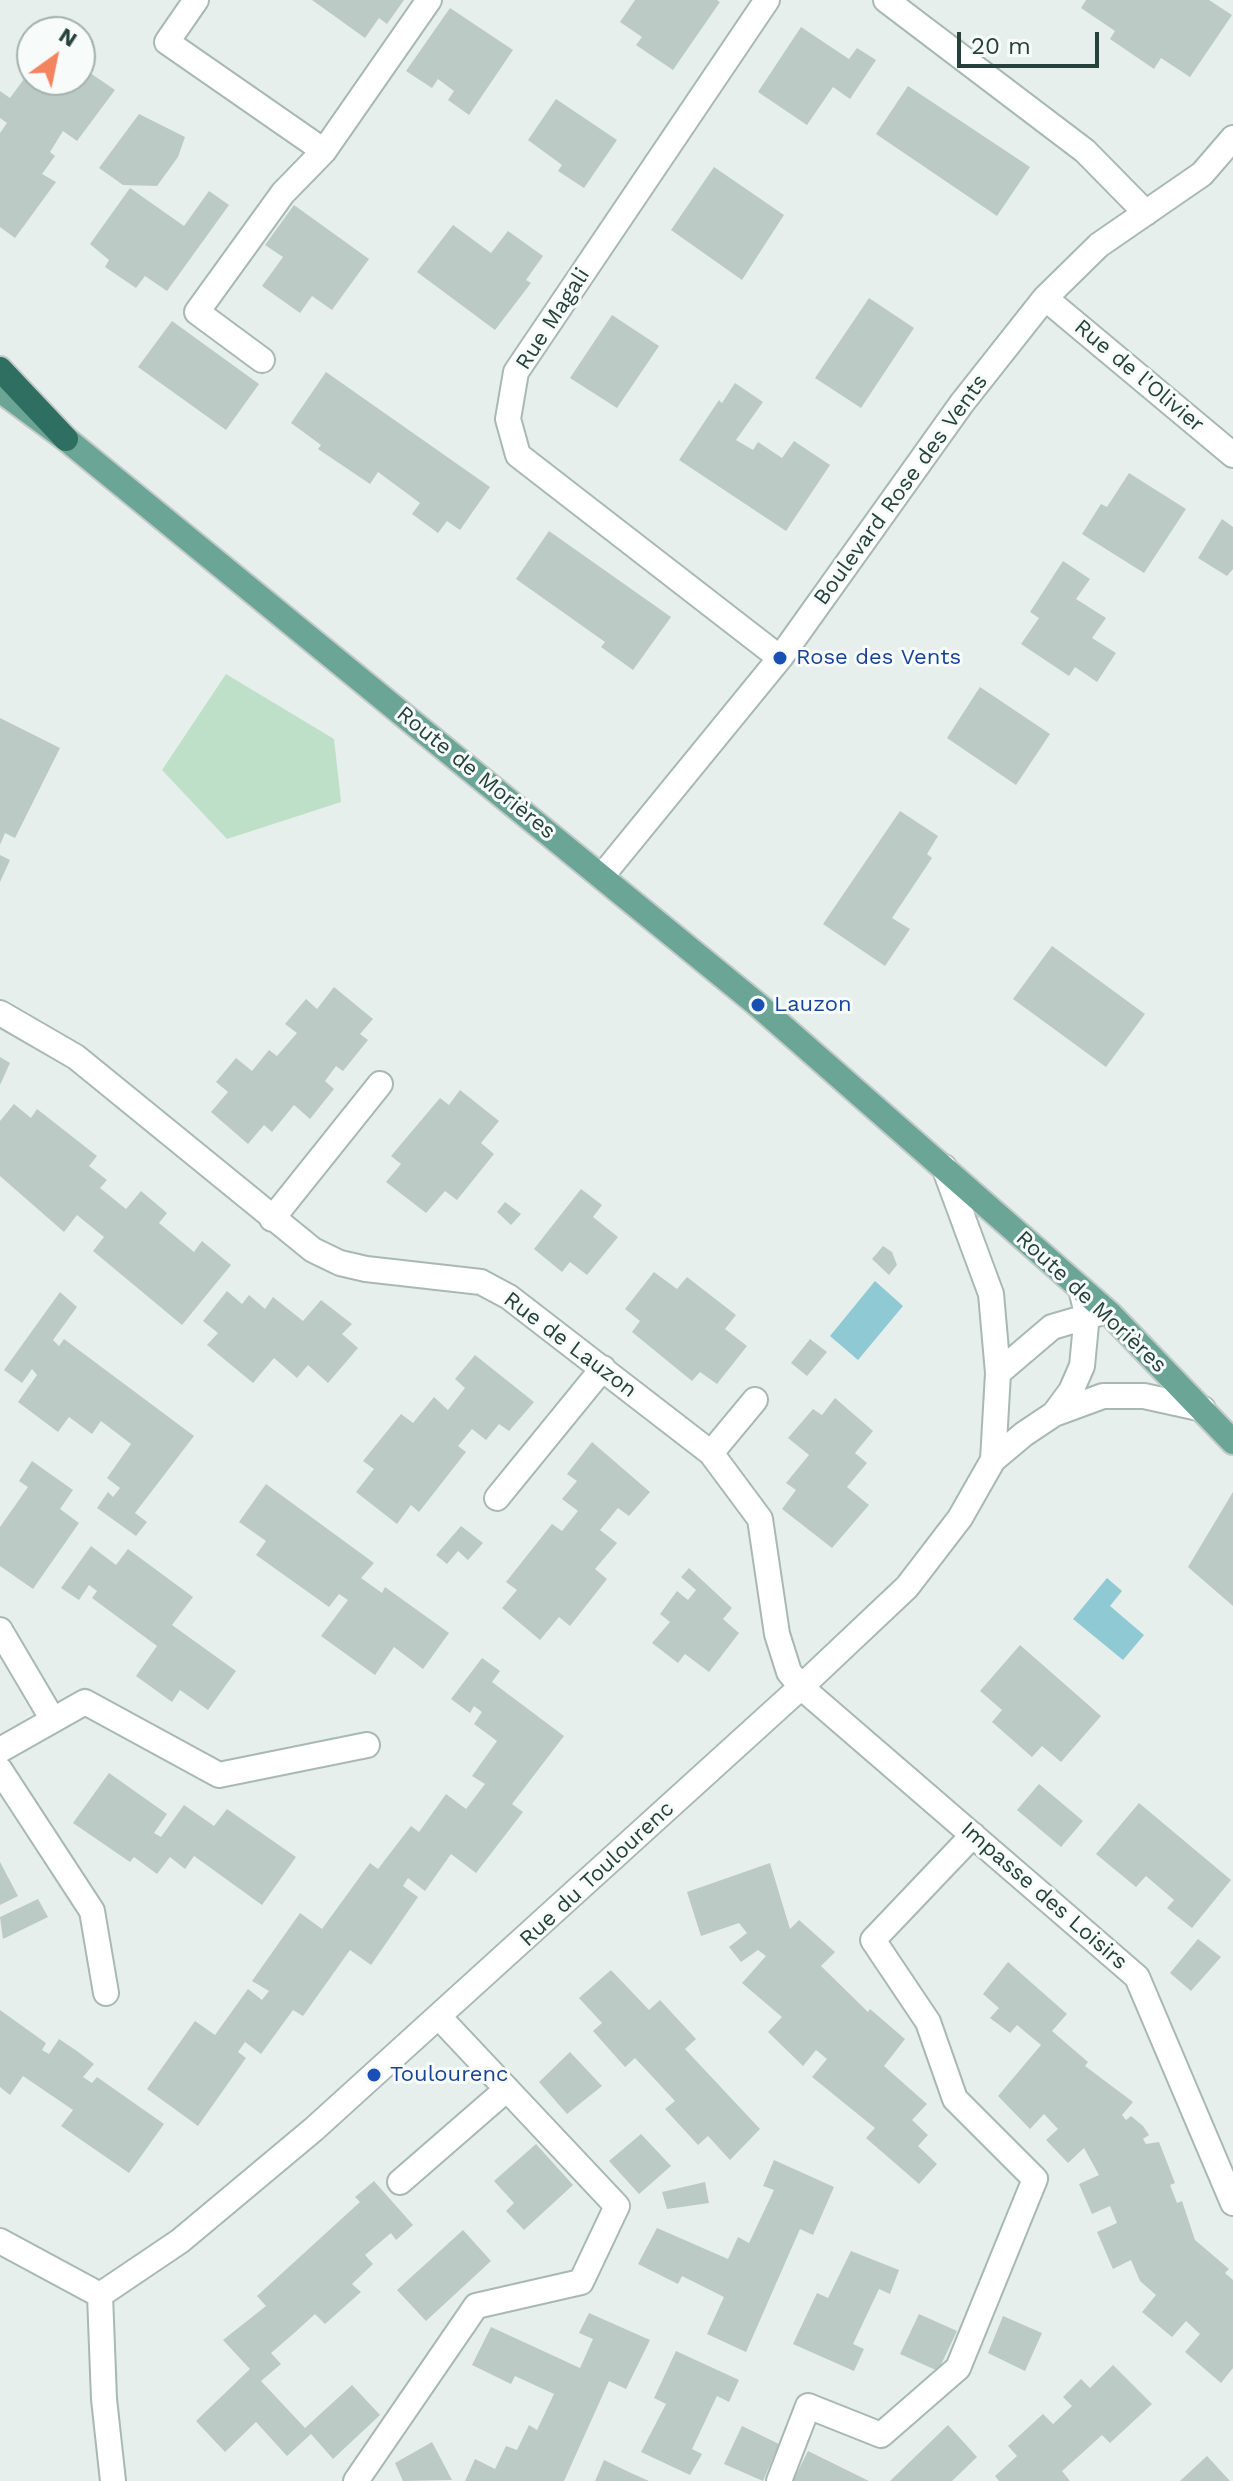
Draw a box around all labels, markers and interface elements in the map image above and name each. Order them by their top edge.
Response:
north arrow [16,16,96,96]
scale bar [961,16,1103,66]
text: N [55,22,82,52]
text: 20 m [971,32,1031,60]
street label: Rue Magali [510,263,596,375]
street label: Rue de l'Olivier [1069,314,1209,438]
street label: Boulevard Rose des Vents [808,369,994,611]
place label: Rose des Vents [796,645,961,671]
marker: Rose des Vents [771,649,789,667]
street label: Route de Morières [391,701,561,845]
place label: Lauzon [774,992,852,1018]
marker: Lauzon [749,996,767,1014]
street label: Route de Morières [1010,1225,1172,1379]
street label: Rue de Lauzon [498,1286,642,1404]
street label: Rue du Toulourenc [514,1796,680,1952]
street label: Impasse des Loisirs [955,1816,1133,1976]
place label: Toulourenc [390,2062,508,2088]
marker: Toulourenc [365,2066,383,2084]

